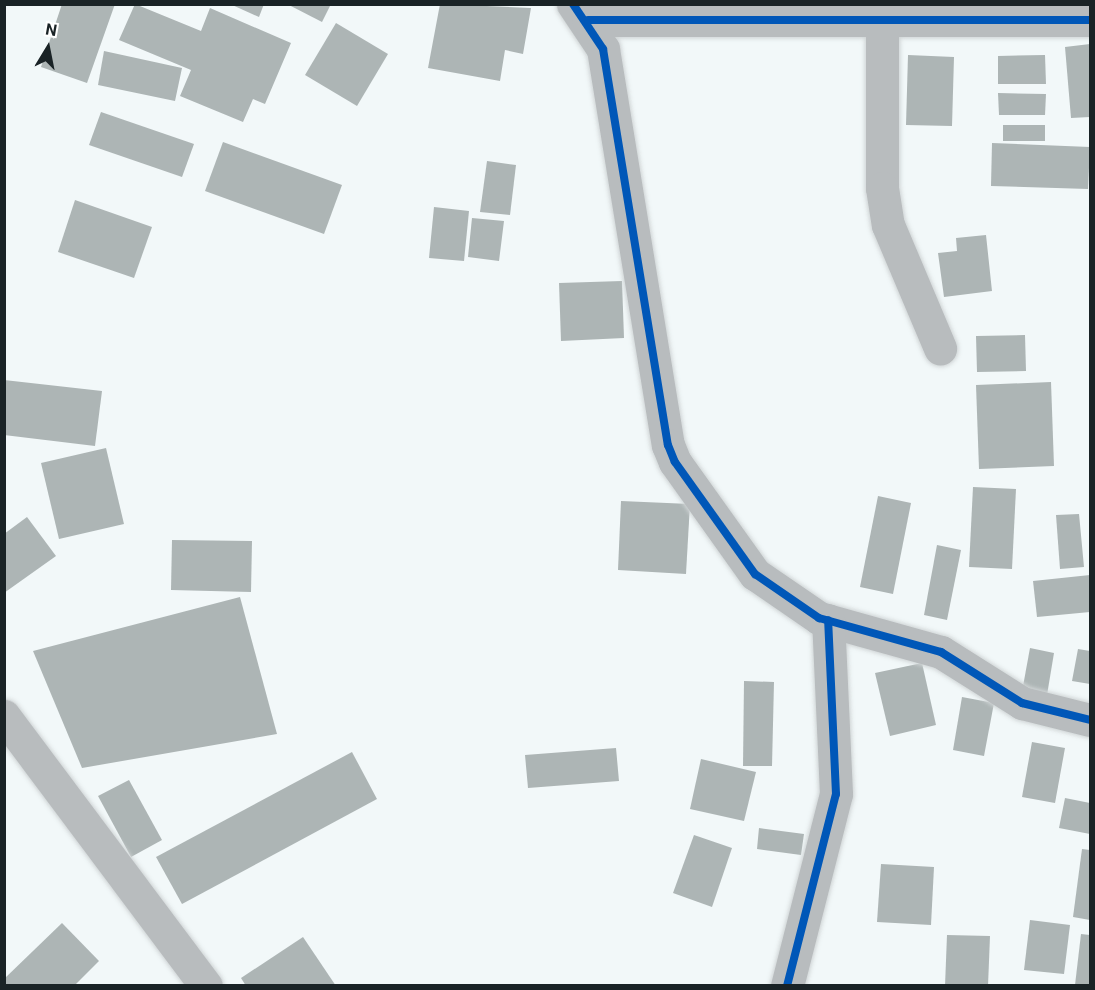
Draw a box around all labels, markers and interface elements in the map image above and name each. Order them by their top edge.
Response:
north arrow [18,18,78,78]
text: N [44,19,58,40]

